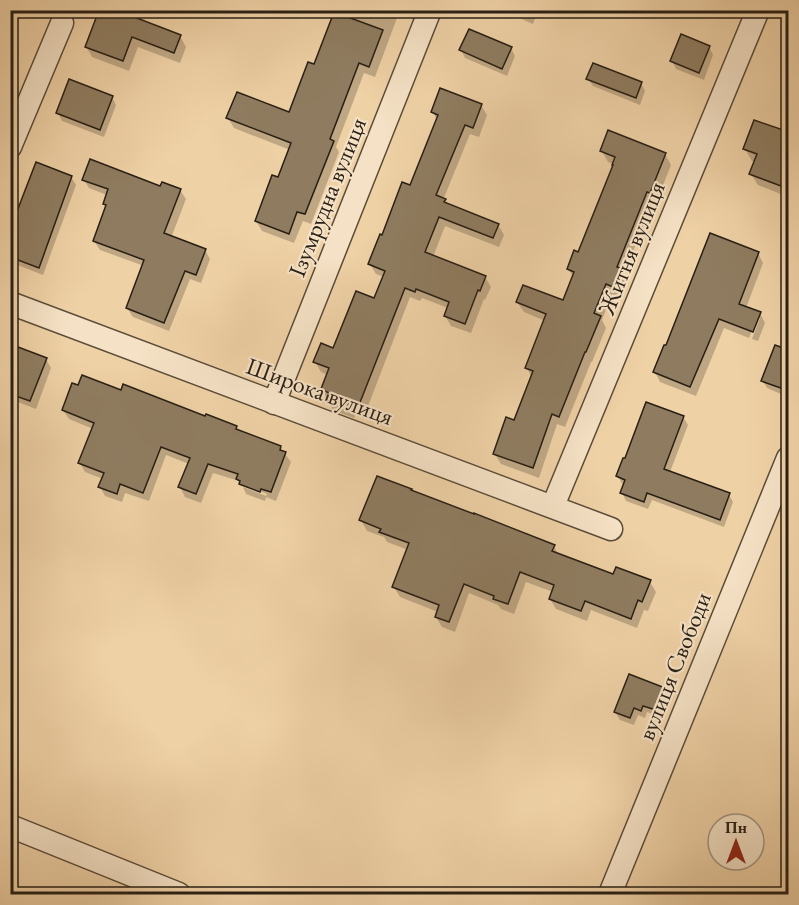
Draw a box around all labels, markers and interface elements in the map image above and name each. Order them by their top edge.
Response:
street label: Ізумрудна вулиця [281,113,373,281]
street label: Житня вулиця [590,177,672,320]
street label: Широка вулиця [242,350,398,432]
street label: вулиця Свободи [630,587,718,745]
north arrow [706,812,766,872]
text: Пн [725,817,747,838]

